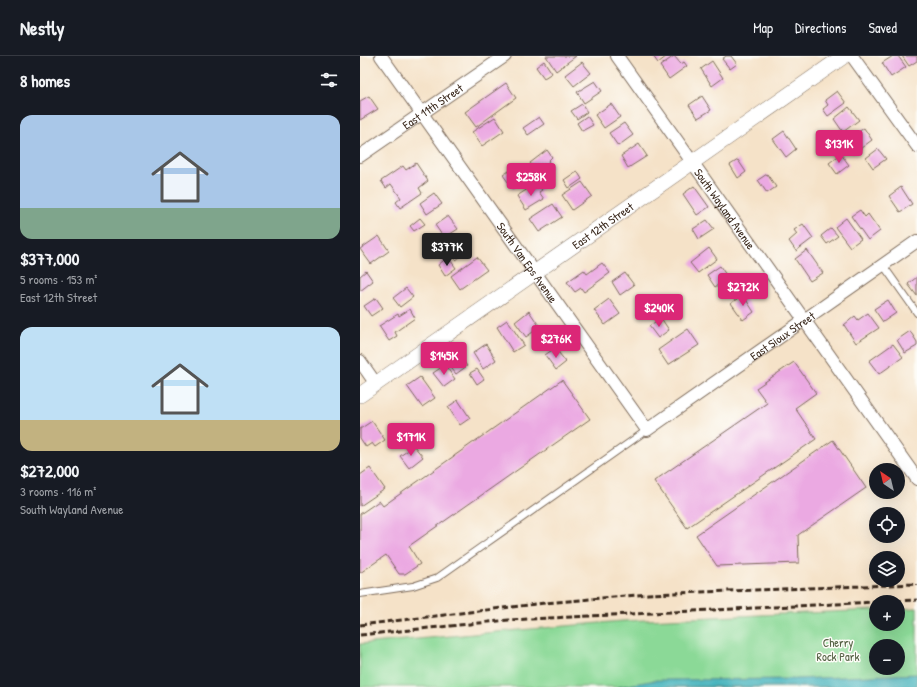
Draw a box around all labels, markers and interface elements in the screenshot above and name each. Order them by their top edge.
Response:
text: Nestly [20,15,65,41]
text: Map [753,18,773,37]
text: Directions [795,18,846,37]
text: Saved [868,18,897,37]
text: 8 homes [20,69,70,92]
icon: filters [318,69,340,91]
street label: East 11th Street [399,79,467,133]
pin: $131K [811,130,867,164]
text: $131K [825,134,853,152]
icon: home [144,141,216,213]
pin: $258K [503,163,559,197]
street label: South Wayland Avenue [691,165,760,253]
text: $258K [516,167,546,185]
street label: East 12th Street [568,197,637,253]
street label: South Van Eps Avenue [493,218,562,306]
pin: $377K [419,233,475,267]
text: $377K [431,237,463,255]
text: $377,000 [20,247,79,270]
text: 5 rooms · 153 m² [20,270,97,288]
pin: $272K [715,273,771,307]
text: $272K [727,277,759,295]
text: East 12th Street [20,288,97,306]
pin: $240K [631,294,687,328]
text: $240K [644,298,674,316]
street label: East Sioux Street [746,306,819,364]
pin: $276K [528,325,584,359]
text: $276K [540,329,572,347]
pin: $145K [416,342,472,376]
text: $145K [430,346,458,364]
icon: home [144,353,216,425]
pin: $171K [383,423,439,457]
text: $171K [396,427,426,445]
text: $272,000 [20,459,79,482]
north arrow [869,463,905,499]
map controls [869,463,905,675]
text: 3 rooms · 116 m² [20,482,96,500]
text: South Wayland Avenue [20,500,123,518]
button: locate [869,507,905,543]
button: layers [869,551,905,587]
button: + [869,595,905,631]
park label: Cherry Rock Park [817,634,859,665]
button: − [869,639,905,675]

